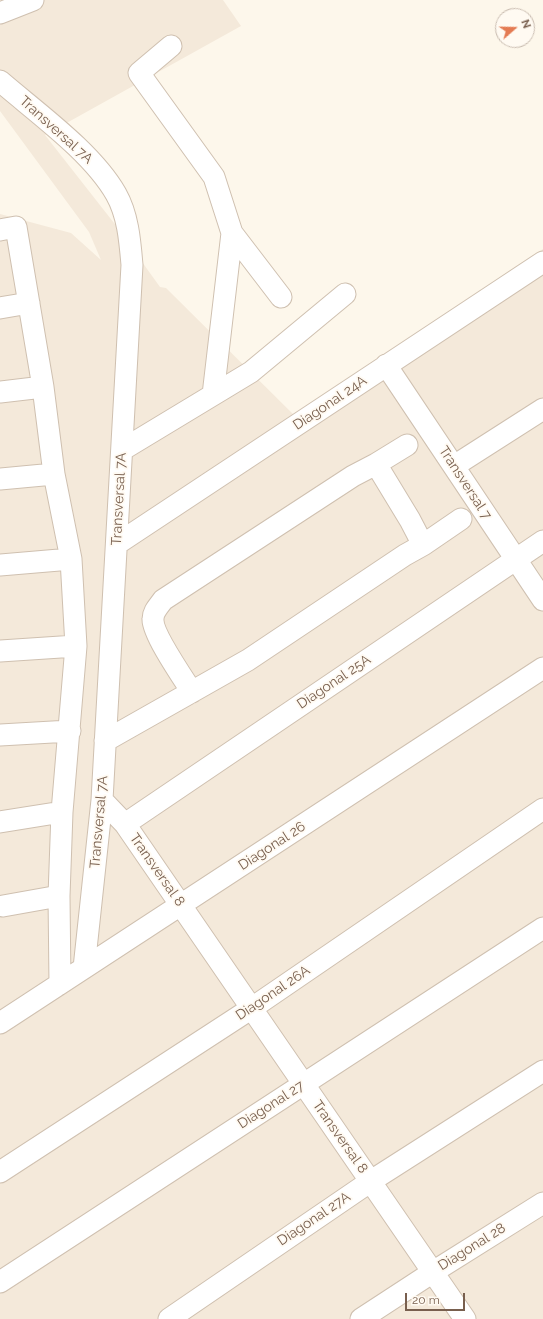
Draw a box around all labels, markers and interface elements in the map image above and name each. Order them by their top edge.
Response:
north arrow [495,8,535,48]
text: N [518,18,533,30]
street label: Transversal 7A [16,93,96,167]
street label: Diagonal 24A [290,372,370,434]
street label: Transversal 7 [435,443,495,523]
street label: Transversal 7A [108,452,130,546]
street label: Diagonal 25A [294,651,374,713]
street label: Transversal 7A [87,775,111,869]
street label: Diagonal 26 [235,818,309,874]
street label: Transversal 8 [126,830,188,910]
street label: Diagonal 26A [233,962,313,1024]
street label: Diagonal 27 [235,1077,307,1133]
street label: Transversal 8 [309,1097,371,1177]
street label: Diagonal 27A [274,1188,354,1250]
street label: Diagonal 28 [435,1220,509,1274]
scale bar [407,1285,467,1311]
text: 20 m [412,1293,440,1307]

